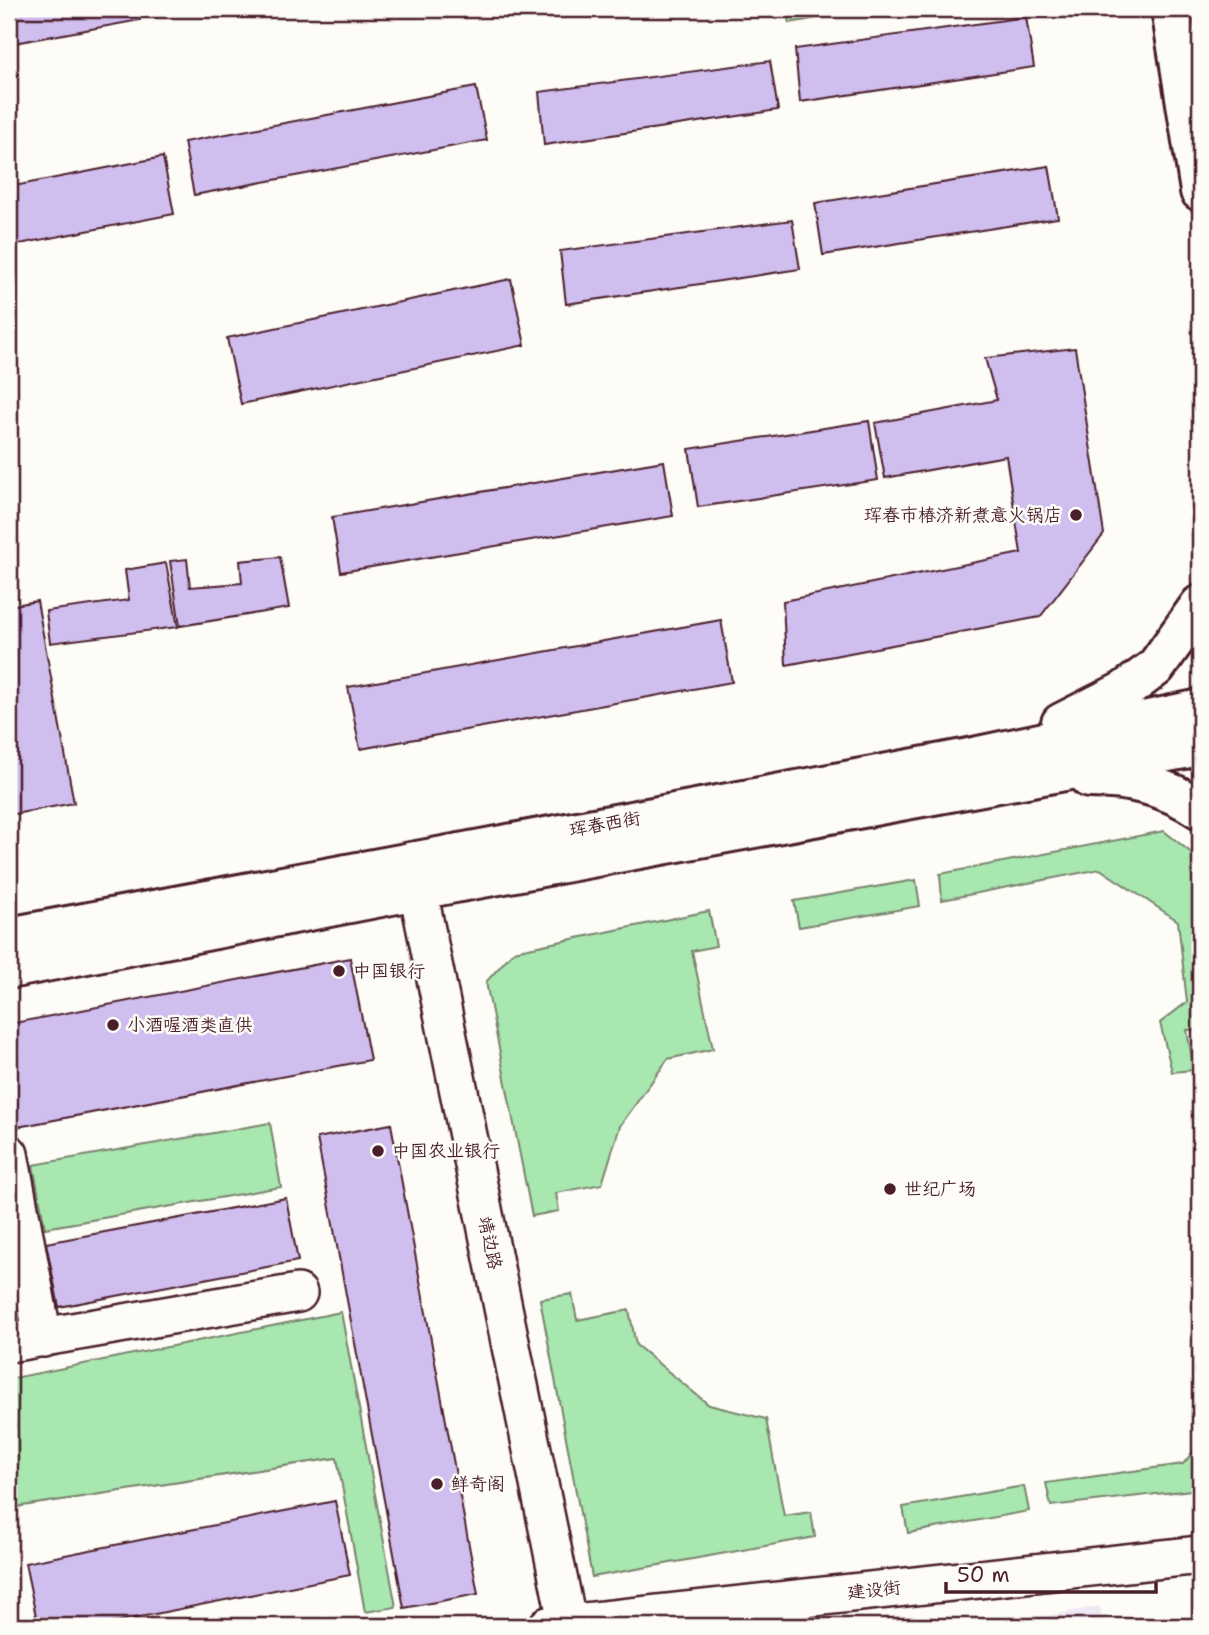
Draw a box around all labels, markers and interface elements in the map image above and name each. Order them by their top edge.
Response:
place label: 珲春市椿济新煮意火锅店 [864,503,1062,527]
marker: 珲春市椿济新煮意火锅店 [1068,507,1084,523]
street label: 珲春西街 [567,806,643,842]
place label: 中国银行 [353,959,425,983]
marker: 中国银行 [331,963,347,979]
place label: 小酒喔酒类直供 [127,1013,253,1037]
marker: 小酒喔酒类直供 [105,1017,121,1033]
place label: 中国农业银行 [392,1139,500,1163]
marker: 中国农业银行 [370,1143,386,1159]
place label: 世纪广场 [904,1177,976,1201]
marker: 世纪广场 [882,1181,898,1197]
street label: 靖边路 [473,1214,507,1272]
place label: 鲜奇阁 [451,1472,505,1496]
marker: 鲜奇阁 [429,1476,445,1492]
scale bar [946,1551,1156,1595]
text: 50 m [957,1561,1010,1589]
street label: 建设街 [846,1575,902,1605]

